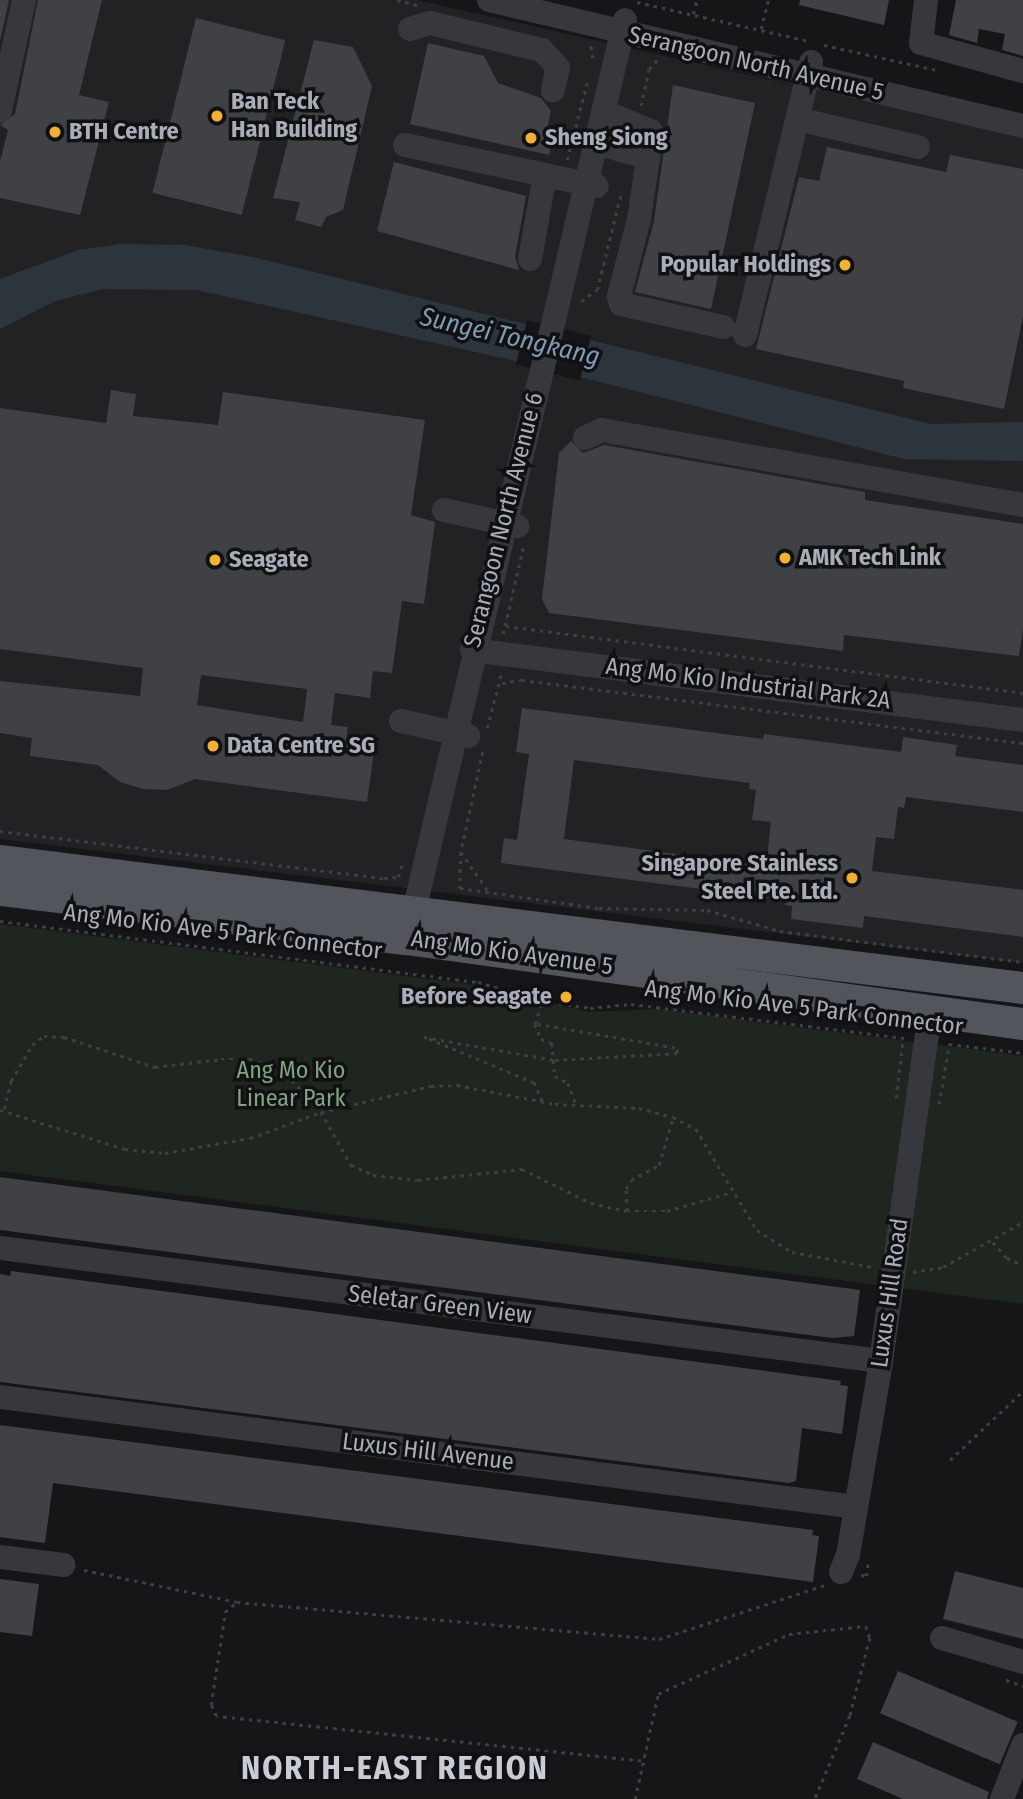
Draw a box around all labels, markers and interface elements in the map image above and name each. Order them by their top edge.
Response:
street label: Serangoon North Avenue 5 [626,21,886,107]
place label: Ban Teck Han Building [231,88,357,144]
marker: Ban Teck Han Building [209,108,225,124]
place label: BTH Centre [69,118,179,146]
marker: BTH Centre [47,124,63,140]
place label: Sheng Siong [545,124,668,152]
marker: Sheng Siong [523,130,539,146]
place label: Popular Holdings [660,251,831,279]
marker: Popular Holdings [837,257,853,273]
water label: Sungei Tongkang [417,301,603,373]
street label: Serangoon North Avenue 6 [458,390,550,650]
place label: AMK Tech Link [799,544,941,572]
place label: Seagate [229,546,309,574]
marker: AMK Tech Link [777,550,793,566]
marker: Seagate [207,552,223,568]
street label: Ang Mo Kio Industrial Park 2A [604,652,892,716]
place label: Data Centre SG [227,732,375,760]
marker: Data Centre SG [205,738,221,754]
place label: Singapore Stainless Steel Pte. Ltd. [641,850,838,906]
marker: Singapore Stainless Steel Pte. Ltd. [844,870,860,886]
street label: Ang Mo Kio Ave 5 Park Connector [62,898,384,966]
street label: Ang Mo Kio Avenue 5 [409,925,615,981]
street label: Ang Mo Kio Ave 5 Park Connector [643,974,965,1042]
place label: Before Seagate [401,983,552,1011]
marker: Before Seagate [558,989,574,1005]
park label: Ang Mo Kio Linear Park [236,1057,346,1113]
street label: Luxus Hill Road [865,1217,915,1369]
street label: Seletar Green View [347,1279,533,1331]
street label: Luxus Hill Avenue [341,1427,515,1477]
district label: NORTH-EAST REGION [243,1749,547,1787]

